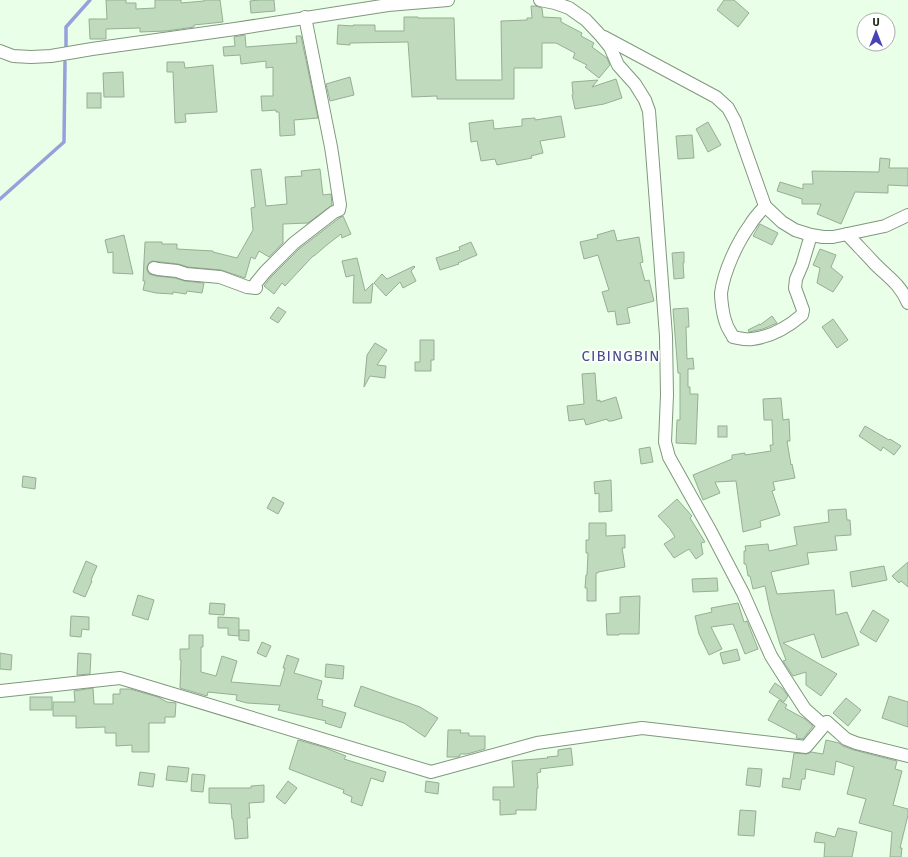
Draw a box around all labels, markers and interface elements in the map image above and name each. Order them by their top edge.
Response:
north arrow [856,12,896,52]
text: U [872,16,880,29]
district label: CIBINGBIN [582,347,660,365]

